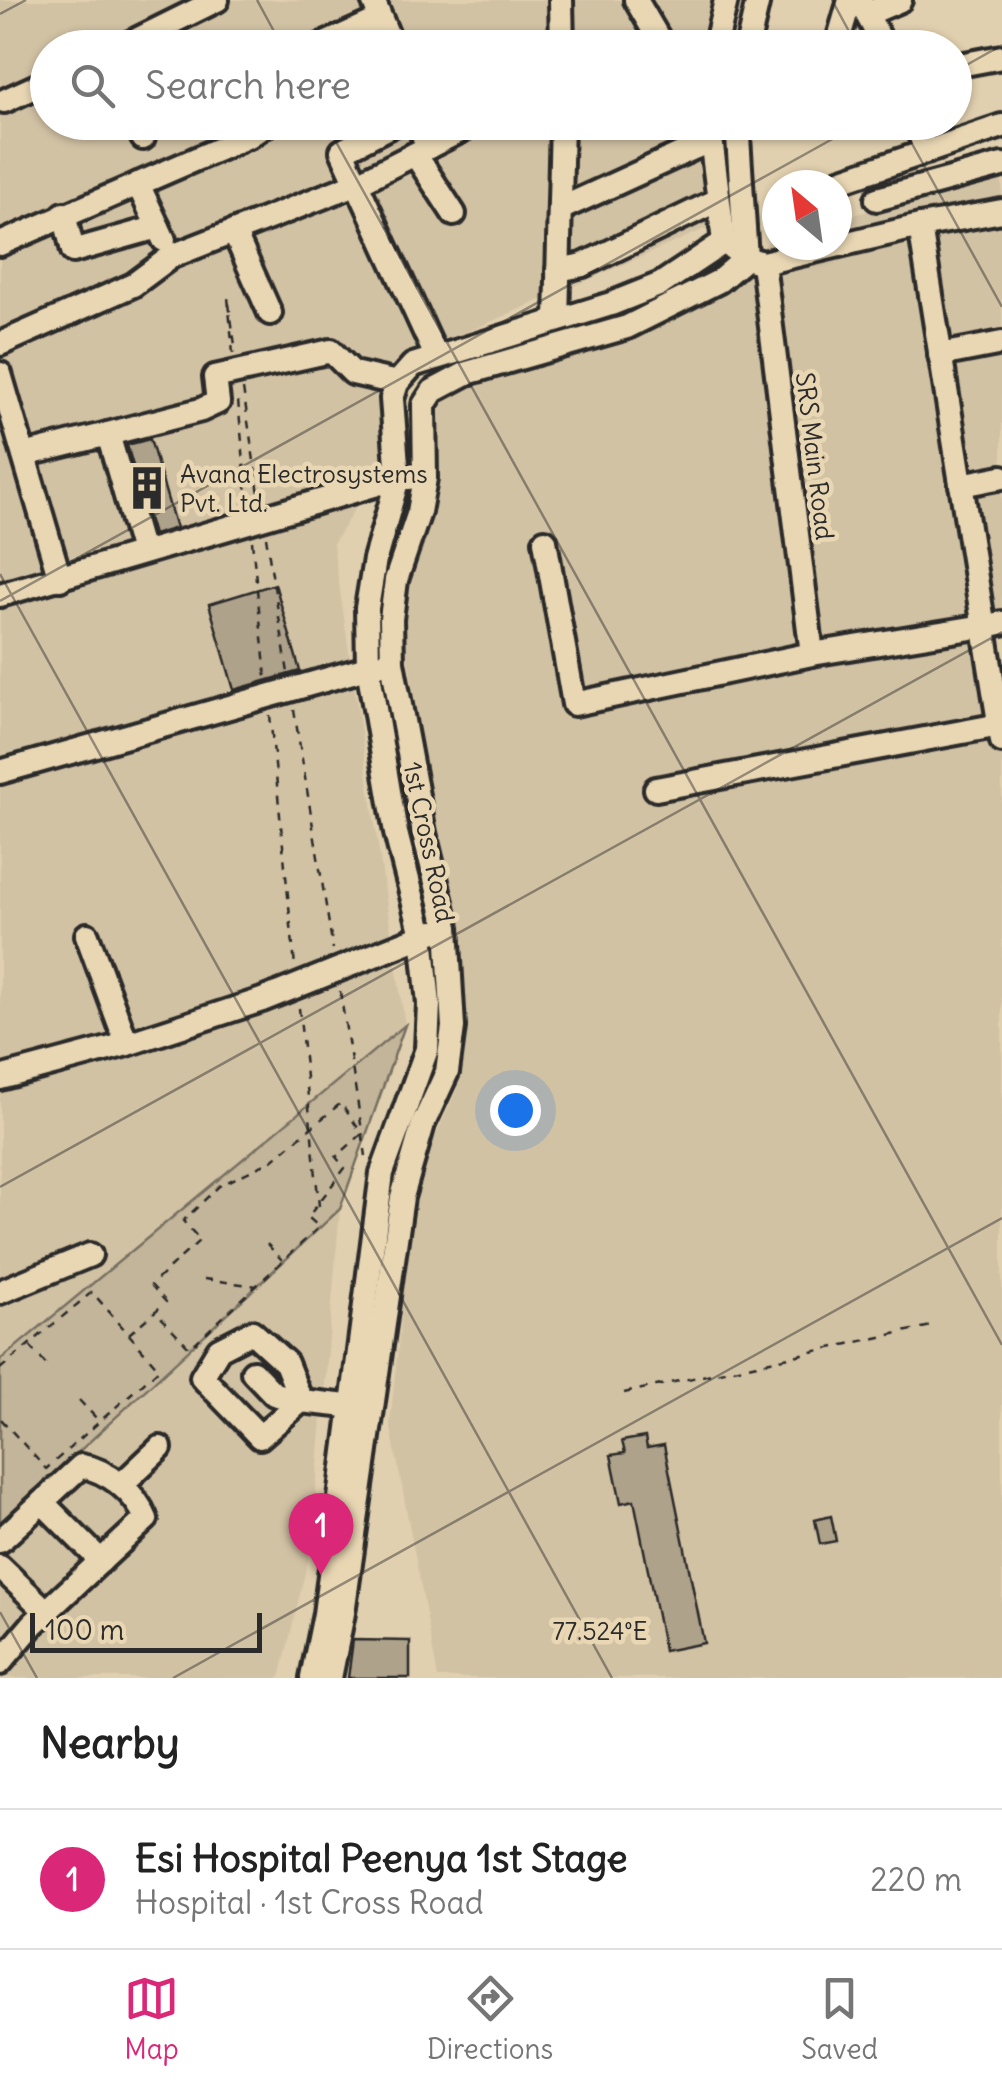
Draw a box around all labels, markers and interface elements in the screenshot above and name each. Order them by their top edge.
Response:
search box [30,30,972,140]
icon: search [65,58,120,113]
text: Search here [145,62,351,109]
north arrow [762,170,852,260]
street label: SRS Main Road [789,370,841,542]
place label: Avana Electrosystems Pvt. Ltd. [180,458,428,519]
building icon: Avana Electrosystems Pvt. Ltd. [123,464,171,512]
street label: 1st Cross Road [396,759,462,925]
your location [490,1085,541,1136]
pin: 1 [288,1492,354,1575]
scale bar [30,1608,262,1652]
text: 100 m [45,1612,124,1648]
text: 77.524°E [553,1615,647,1647]
text: Nearby [40,1717,179,1769]
text: Esi Hospital Peenya 1st Stage [135,1835,628,1882]
text: 1 [66,1859,79,1900]
text: 220 m [870,1859,962,1900]
text: Hospital · 1st Cross Road [135,1882,484,1923]
tab: Map [124,1971,179,2067]
tab: Directions [427,1971,553,2067]
tab: Saved [801,1971,878,2067]

